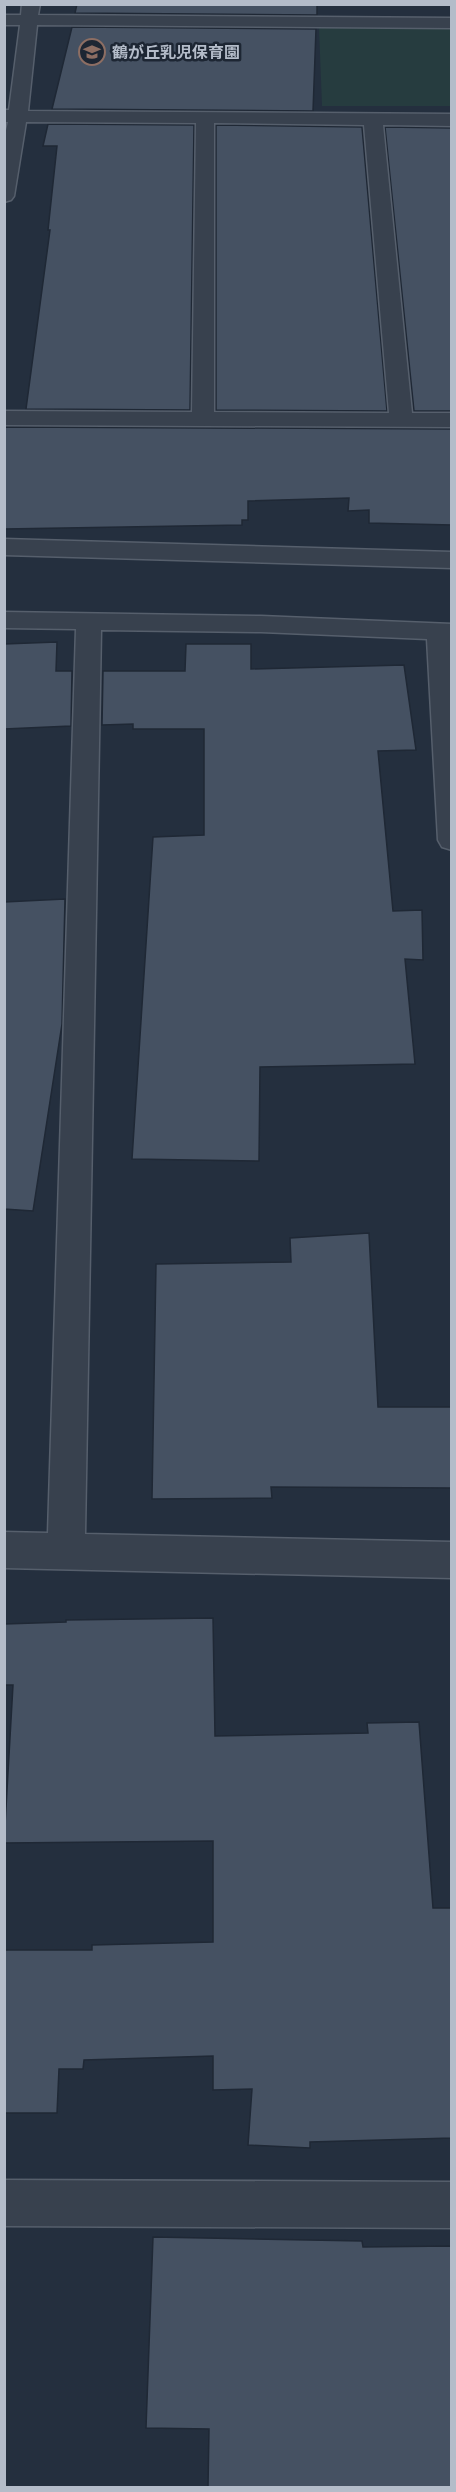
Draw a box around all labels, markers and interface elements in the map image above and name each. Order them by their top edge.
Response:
school or university icon: 鶴が丘乳児保育園 [77,37,107,67]
place label: 鶴が丘乳児保育園 [112,41,240,64]

